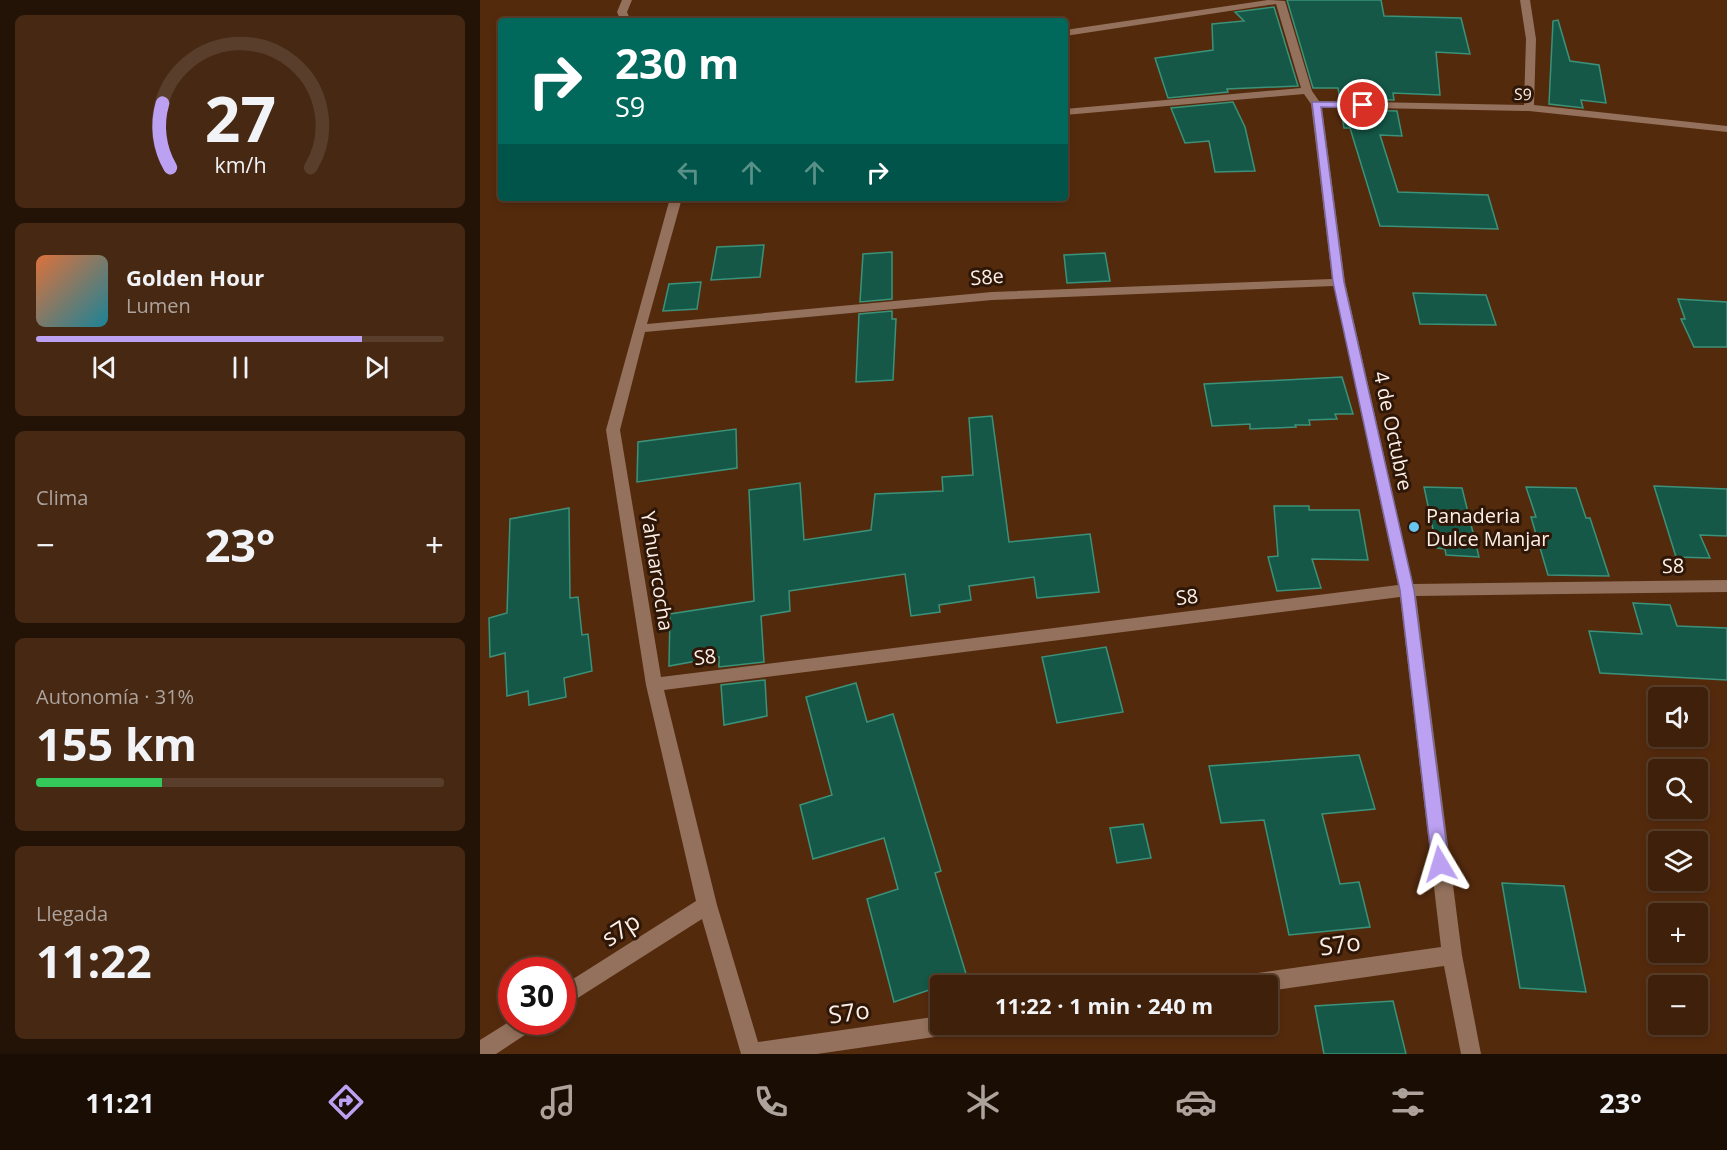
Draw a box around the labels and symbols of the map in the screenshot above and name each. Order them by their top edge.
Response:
pin [1337,79,1388,130]
street label: S9 [1514,83,1532,105]
street label: S8e [969,262,1005,291]
street label: 4 de Octubre [1368,369,1419,493]
place label: Panaderia Dulce Manjar [1426,502,1550,552]
street label: Yahuarcocha [635,509,680,633]
marker: Panaderia Dulce Manjar [1407,520,1421,534]
street label: S8 [1662,552,1684,579]
street label: S8 [1174,582,1200,611]
street label: S8 [692,642,718,671]
position arrow [1408,832,1472,896]
street label: s7p [594,904,646,953]
street label: S7o [1317,924,1363,963]
speed limit sign: 30 [498,957,576,1035]
street label: S7o [826,992,872,1031]

